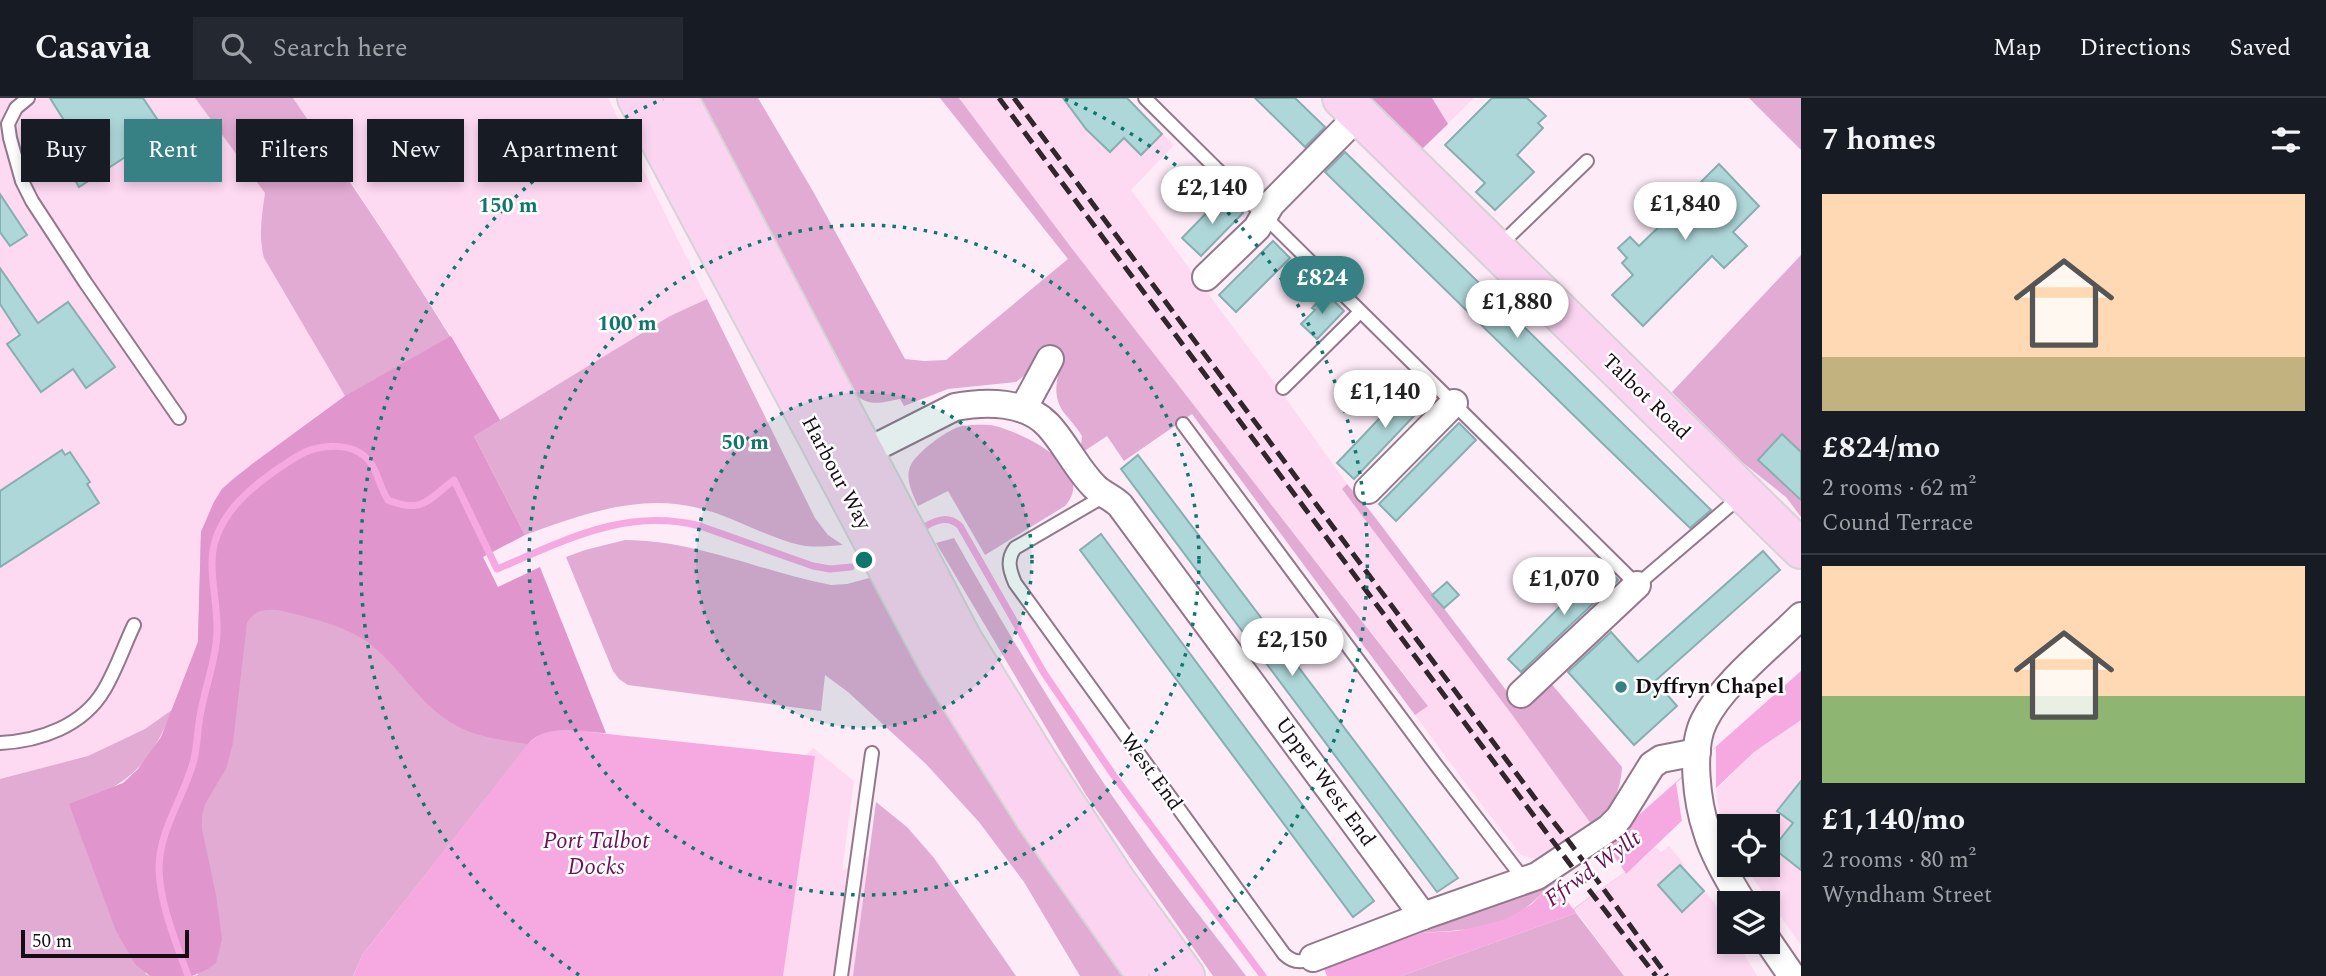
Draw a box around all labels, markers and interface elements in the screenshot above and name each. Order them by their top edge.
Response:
search box [193,17,683,80]
text: Casavia [35,23,151,73]
text: Search here [273,28,408,68]
icon: search [217,29,255,67]
text: Map [1993,30,2041,66]
text: Directions [2079,30,2191,66]
text: Saved [2229,30,2291,66]
text: 7 homes [1822,117,1936,163]
chip: Buy [21,119,110,182]
chip: Rent [124,119,222,182]
chip: Filters [236,119,353,182]
chip: New [367,119,464,182]
chip: Apartment [478,119,642,182]
icon: filters [2267,121,2305,159]
pin: £2,140 [1155,166,1269,226]
text: £2,140 [1177,171,1247,206]
pin: £1,840 [1628,183,1742,242]
text: £1,840 [1650,187,1720,222]
text: 150 m [478,190,538,222]
icon: home [2001,240,2127,366]
pin: £824 [1281,256,1363,316]
text: £824 [1296,261,1348,296]
pin: £1,880 [1460,280,1574,340]
text: £1,880 [1482,285,1552,320]
text: 100 m [597,308,657,340]
street label: Talbot Road [1594,346,1698,448]
pin: £1,140 [1328,370,1442,430]
text: £1,140 [1350,375,1420,410]
street label: Harbour Way [793,410,880,536]
text: £824/mo [1822,425,1940,471]
text: 50 m [721,427,769,459]
text: 2 rooms · 62 m² [1822,471,1976,506]
text: Cound Terrace [1822,506,1973,541]
centre of rings [852,548,876,572]
pin: £1,070 [1507,558,1621,617]
text: £1,070 [1529,562,1599,597]
icon: home [2001,612,2127,738]
pin: £2,150 [1235,618,1349,678]
text: £2,150 [1257,623,1327,658]
place label: Dyffryn Chapel [1635,671,1784,703]
marker: Dyffryn Chapel [1613,679,1629,695]
street label: Upper West End [1267,710,1383,854]
street label: West End [1112,726,1190,818]
text: £1,140/mo [1822,797,1965,843]
map controls [1717,814,1780,954]
button: locate [1717,814,1780,877]
water label: Ffrwd Wyllt [1537,821,1649,916]
water label: Port Talbot Docks [543,824,650,885]
text: 2 rooms · 80 m² [1822,843,1976,878]
text: Wyndham Street [1822,878,1992,913]
button: layers [1717,891,1780,954]
scale bar [21,927,189,959]
text: 50 m [32,927,72,956]

